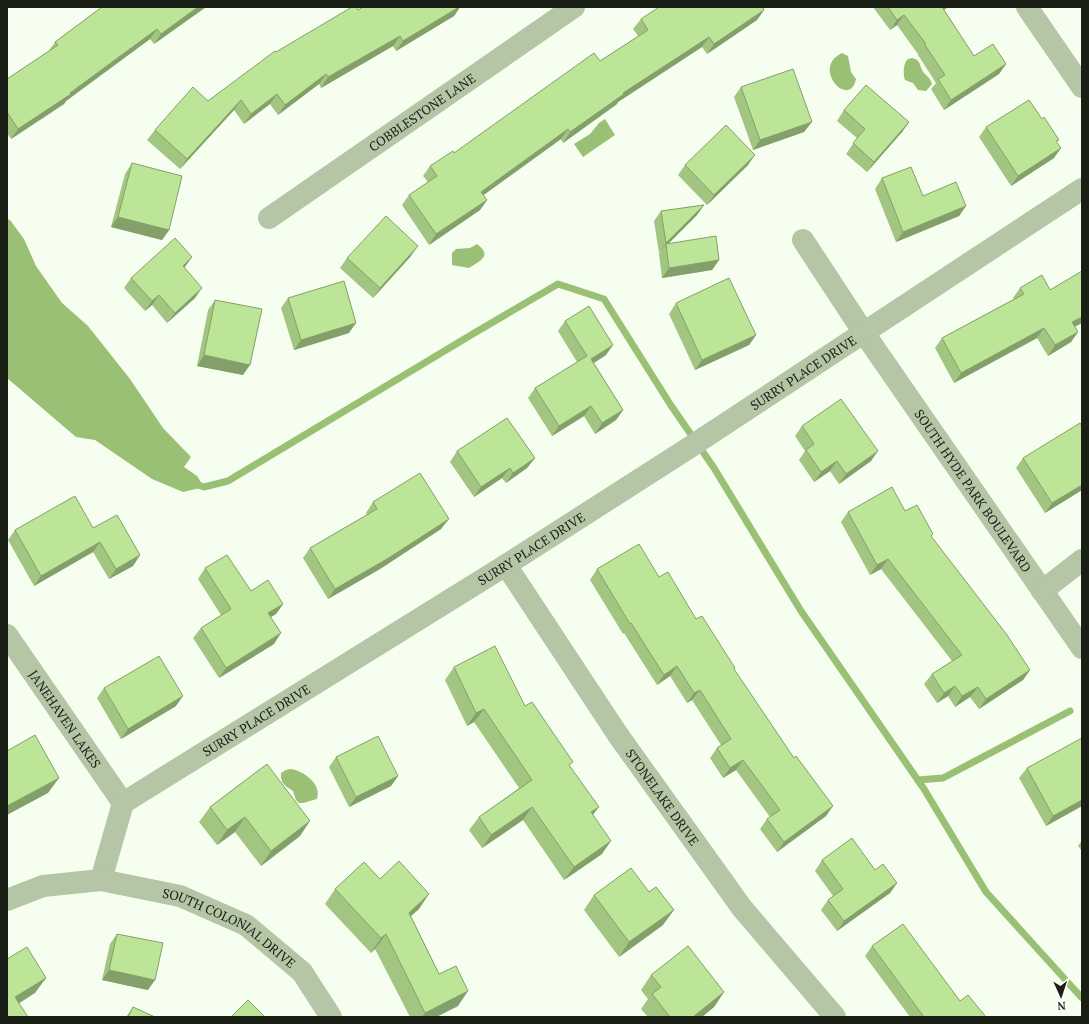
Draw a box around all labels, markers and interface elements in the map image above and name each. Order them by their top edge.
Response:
street label: COBBLESTONE LANE [365,69,479,155]
street label: SURRY PLACE DRIVE [746,331,860,414]
street label: SOUTH HYDE PARK BOULEVARD [910,406,1036,576]
street label: SURRY PLACE DRIVE [474,508,588,589]
street label: JANEHAVEN LAKES [25,666,105,772]
street label: SURRY PLACE DRIVE [199,680,314,760]
street label: STONELAKE DRIVE [622,745,703,849]
street label: SOUTH COLONIAL DRIVE [161,884,300,972]
north arrow [1041,976,1081,1016]
text: N [1056,999,1066,1013]

